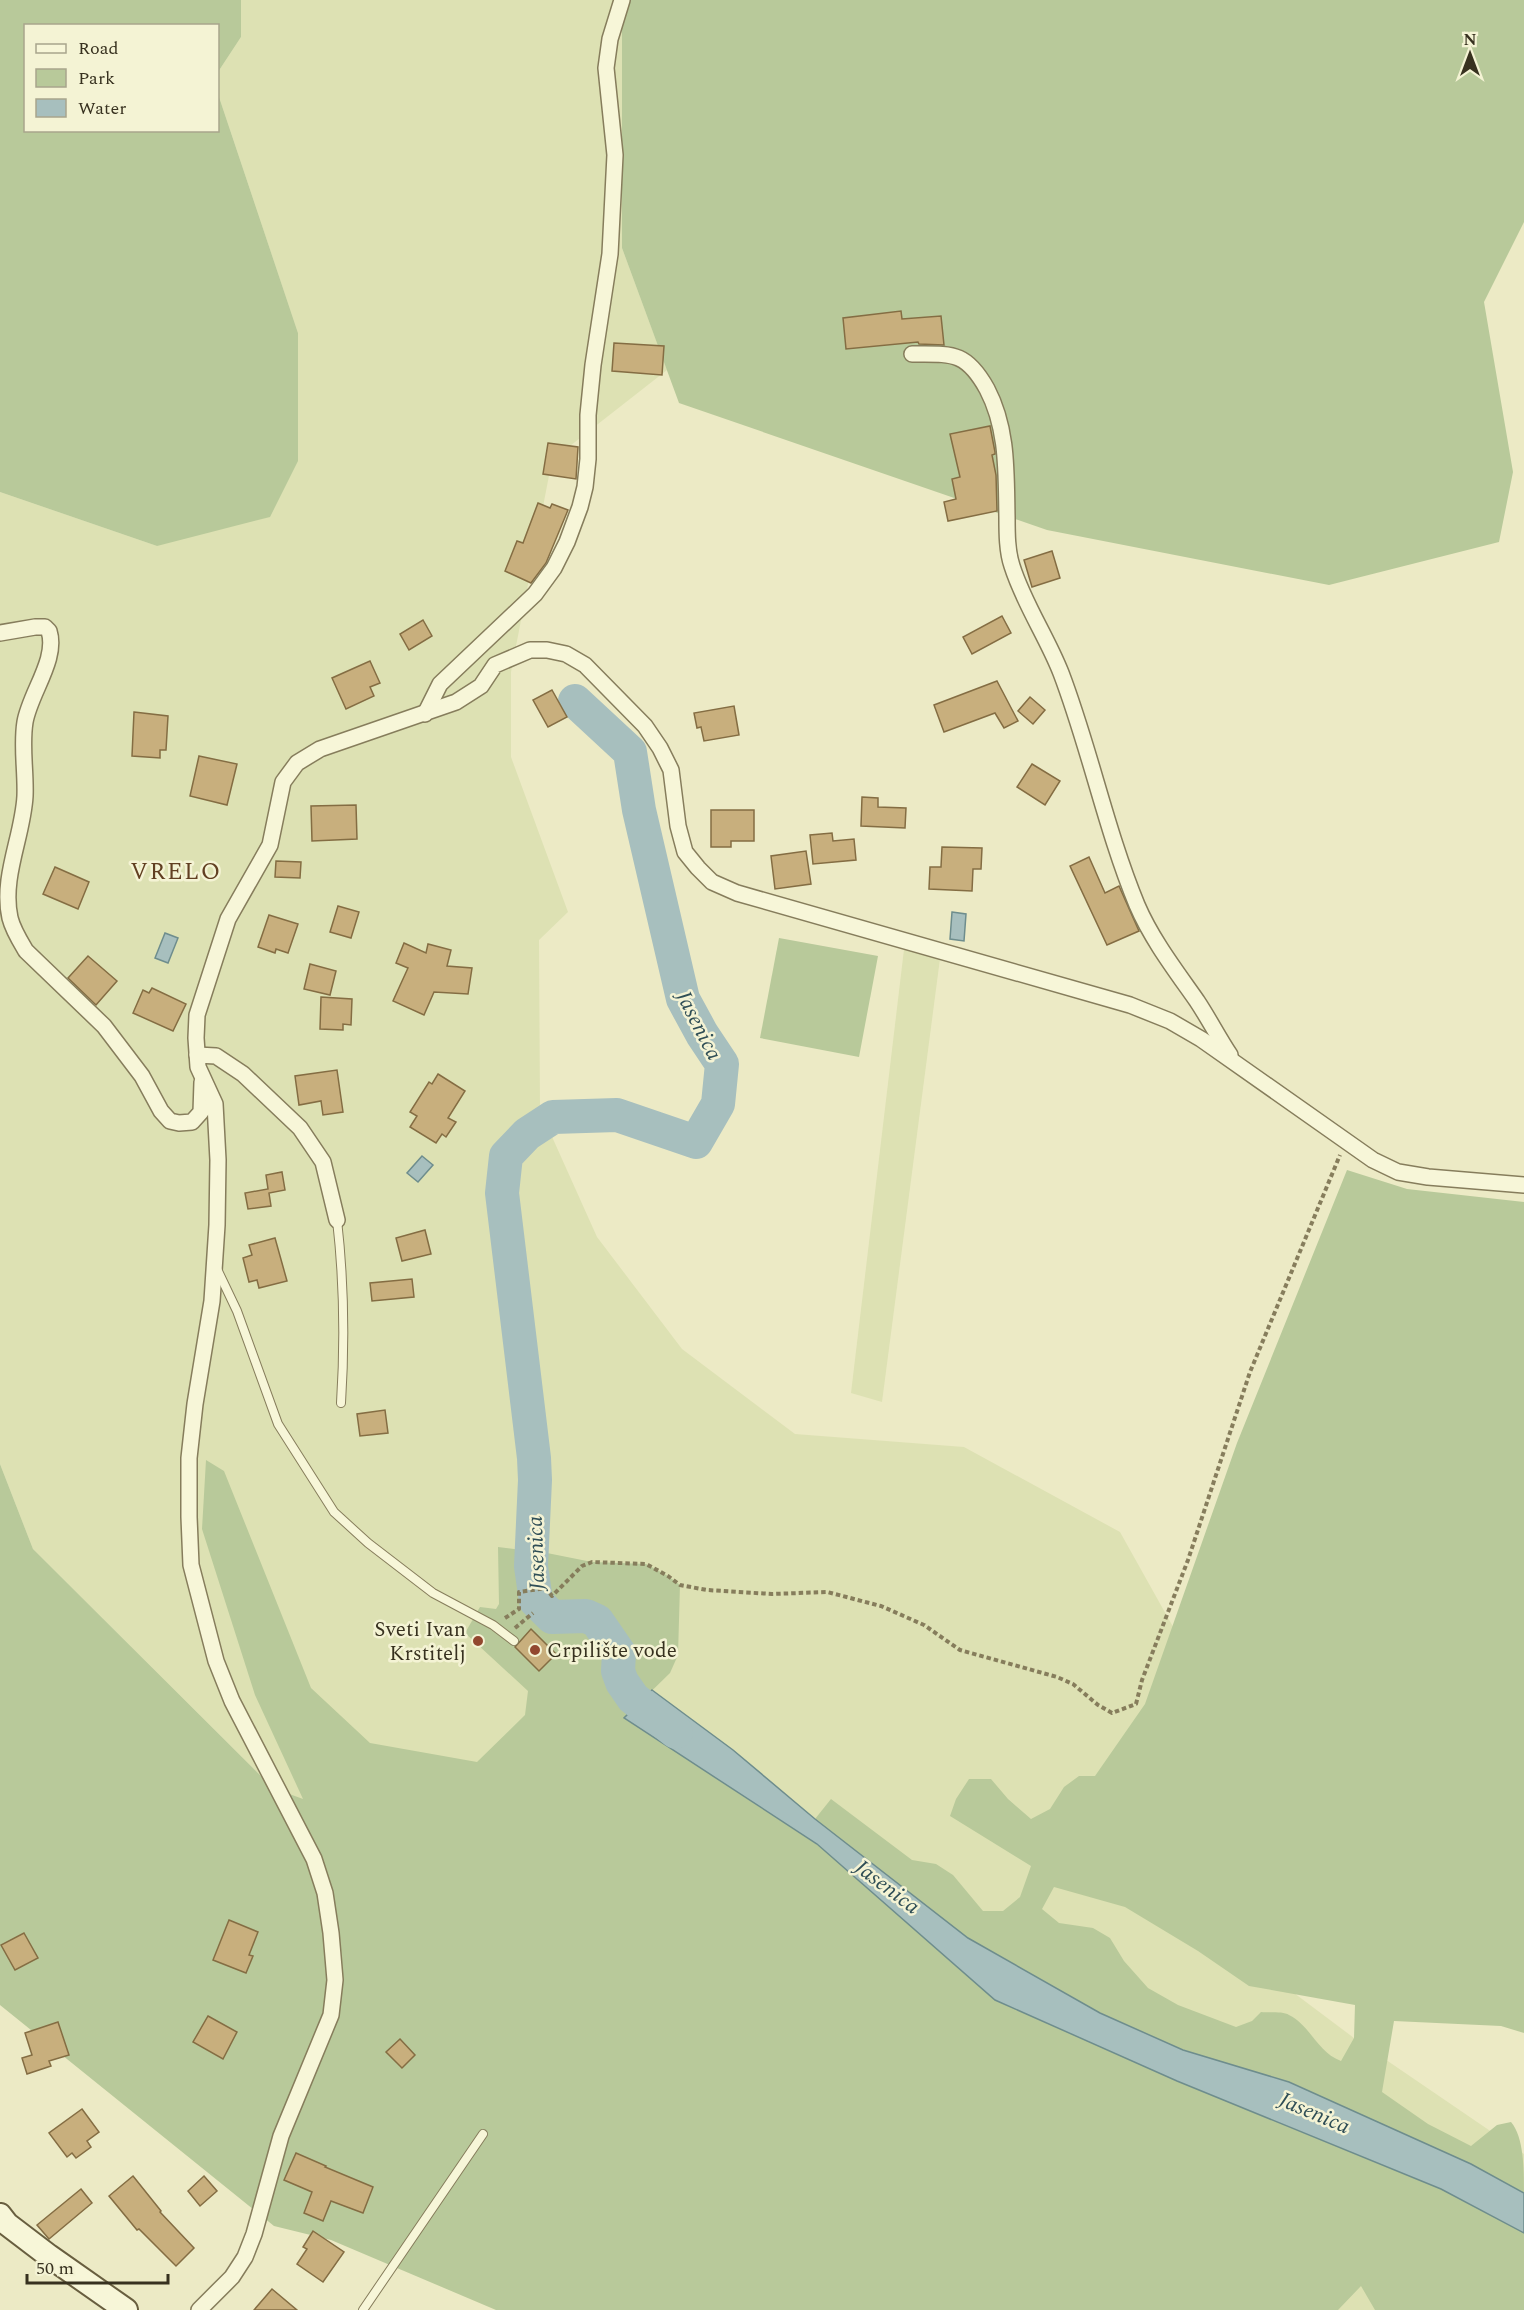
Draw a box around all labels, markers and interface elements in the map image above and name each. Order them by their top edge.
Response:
legend [24,24,219,132]
north arrow [1440,24,1500,84]
text: N [1463,28,1477,52]
text: Road [78,35,119,62]
text: Park [78,65,115,92]
text: Water [78,95,126,122]
district label: VRELO [130,854,222,890]
water label: Jasenica [666,983,730,1066]
water label: Jasenica [519,1515,554,1593]
place label: Sveti Ivan Krstitelj [374,1614,466,1670]
marker: Sveti Ivan Krstitelj [471,1634,485,1648]
place label: Crpilište vode [547,1635,677,1667]
marker: Crpilište vode [528,1643,542,1657]
water label: Jasenica [846,1850,927,1923]
water label: Jasenica [1272,2083,1355,2143]
scale bar [27,2247,168,2285]
text: 50 m [36,2255,74,2282]

